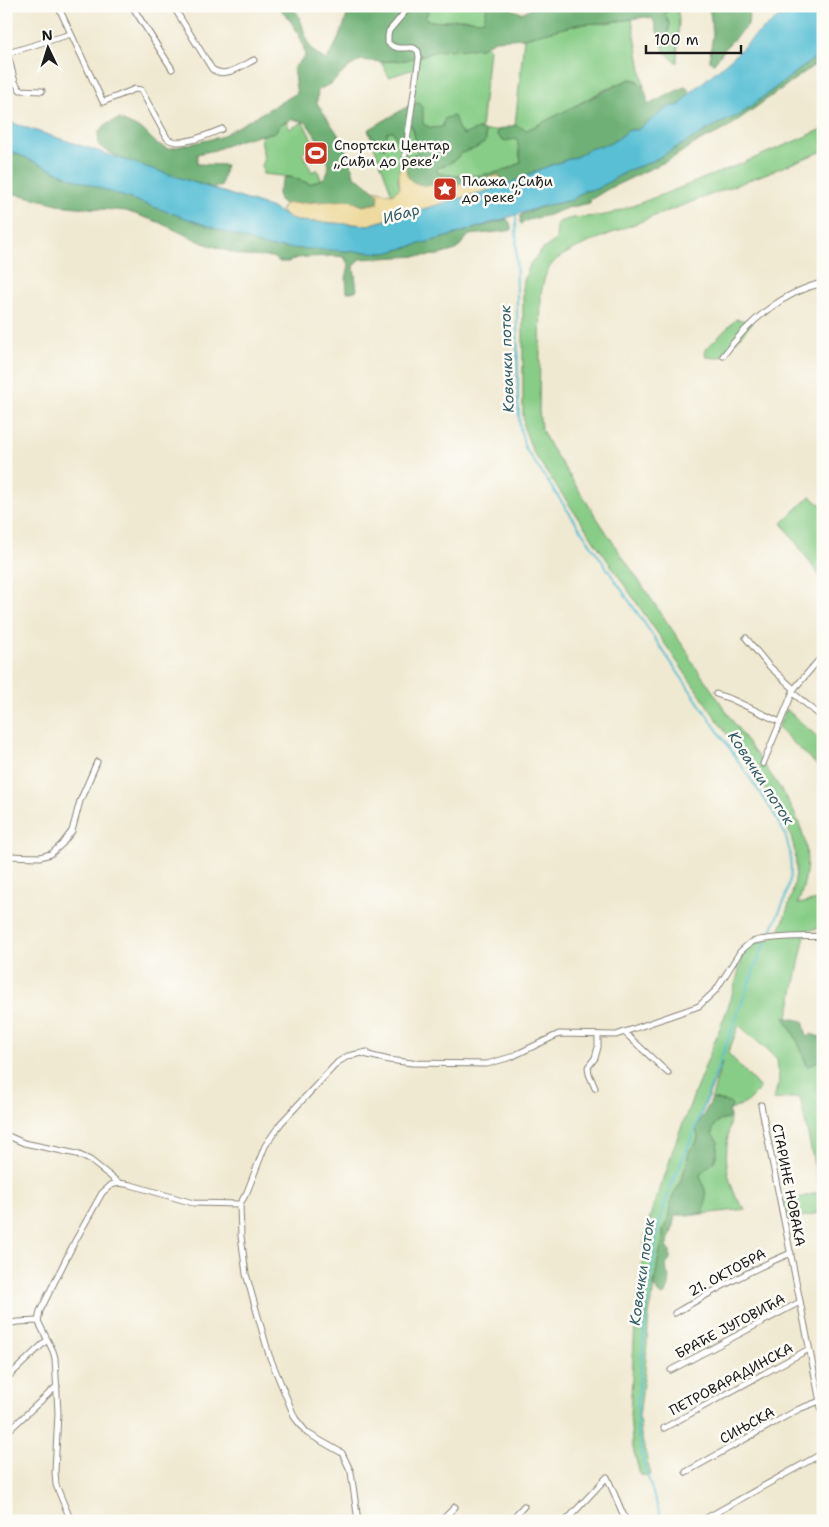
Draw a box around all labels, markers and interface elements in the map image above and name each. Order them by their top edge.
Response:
north arrow [22,22,72,72]
scale bar [646,22,742,54]
text: N [41,26,53,44]
text: 100 m [654,30,699,50]
place label: Спортски Центар „Сиђи до реке” [333,136,450,170]
sports icon: Спортски Центар „Сиђи до реке” [303,140,329,166]
place label: Плажа „Сиђи до реке” [462,172,553,206]
place icon: Плажа „Сиђи до реке” [432,176,458,202]
water label: Ибар [380,199,422,229]
water label: Ковачки поток [495,304,519,413]
water label: Ковачки поток [723,727,799,829]
street label: СТАРИНЕ НОВАКА [768,1122,810,1248]
water label: Ковачки поток [625,1216,660,1327]
street label: 21. ОКТОБРА [685,1244,769,1300]
street label: БРАЋЕ ЈУГОВИЋА [672,1289,788,1363]
street label: ПЕТРОВАРАДИНСКА [666,1339,796,1419]
street label: СИЊСКА [716,1403,778,1447]

